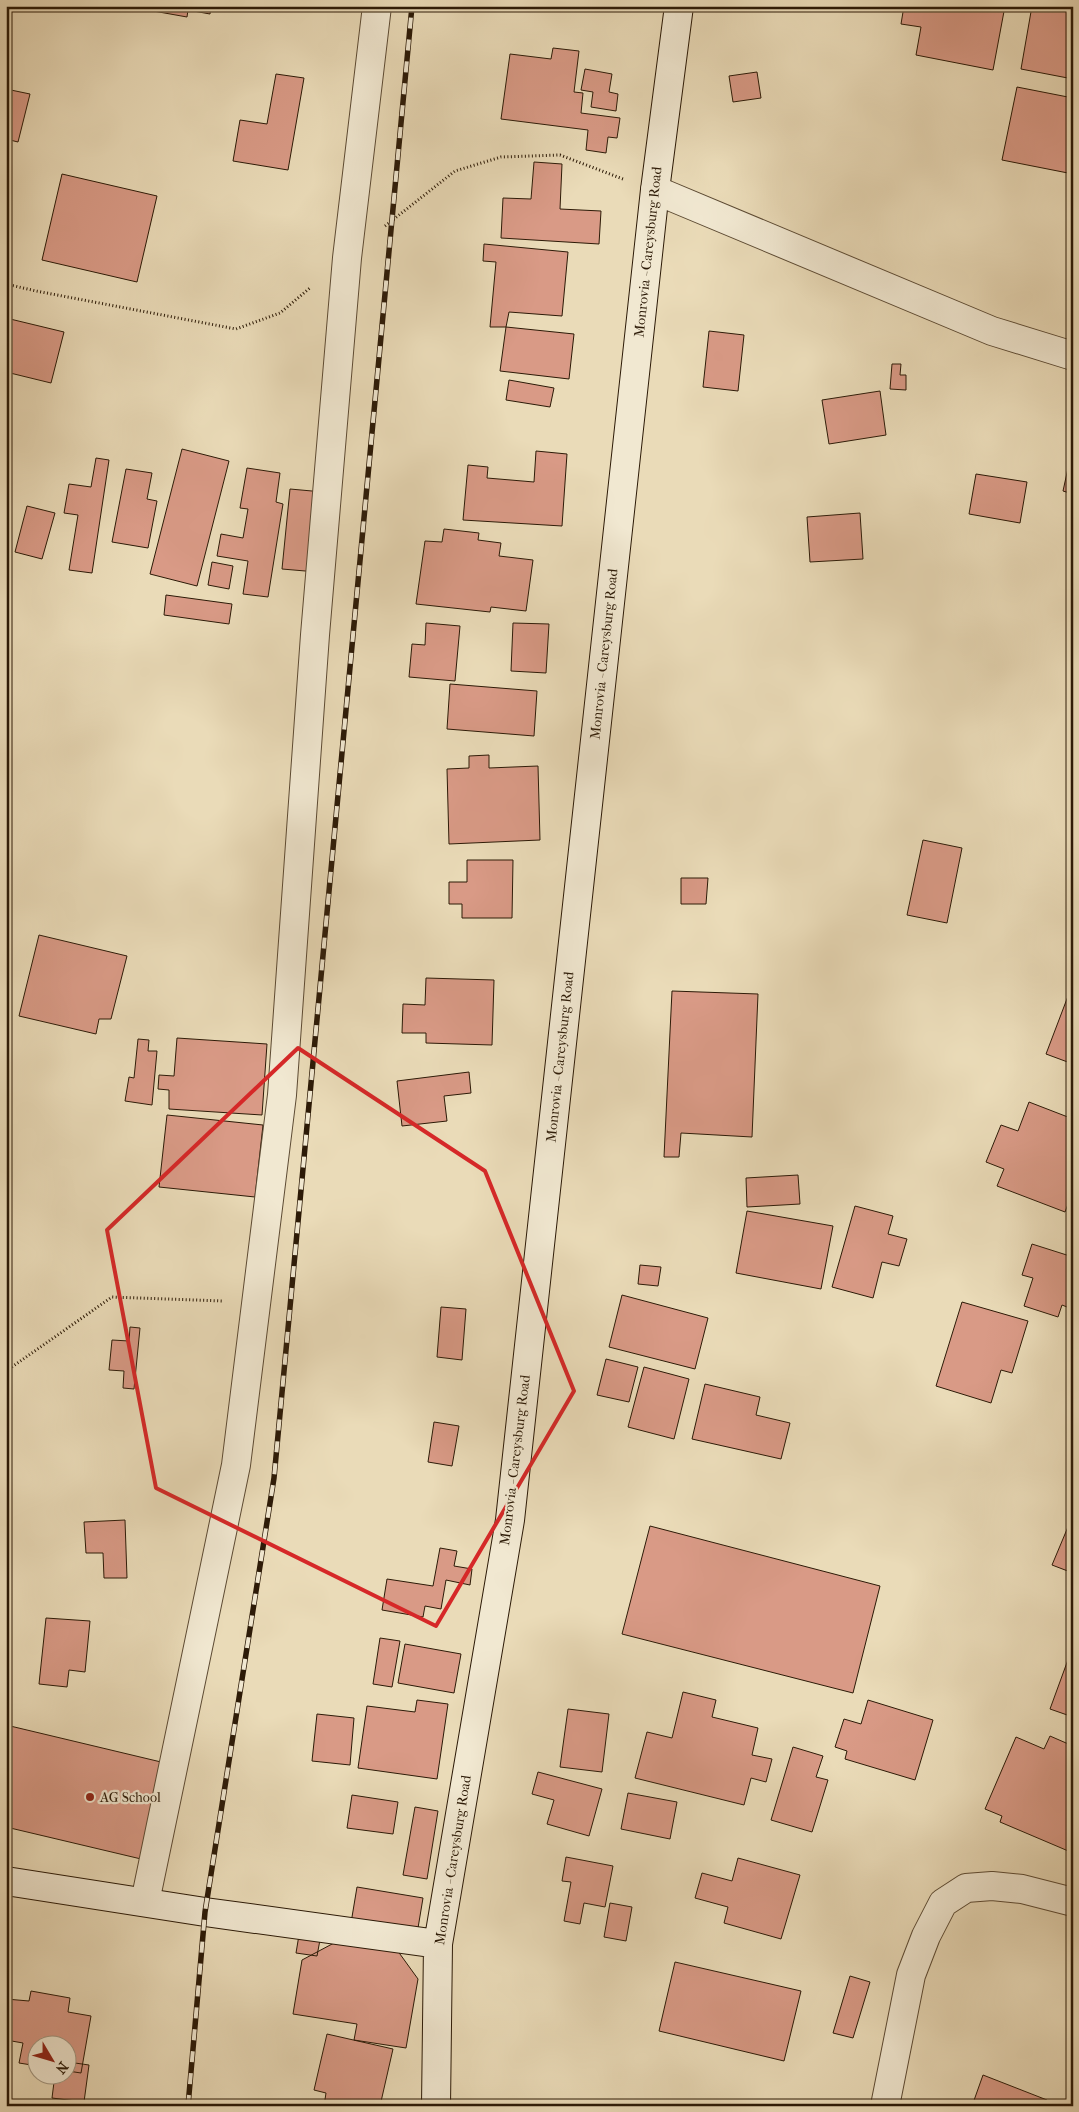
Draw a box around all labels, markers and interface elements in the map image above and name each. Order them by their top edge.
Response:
street label: Monrovia - Careysburg Road [631,165,665,338]
street label: Monrovia - Careysburg Road [587,567,621,740]
street label: Monrovia - Careysburg Road [543,970,577,1143]
street label: Monrovia - Careysburg Road [496,1373,534,1546]
street label: Monrovia - Careysburg Road [431,1774,475,1946]
place label: AG School [99,1789,161,1806]
marker: AG School [84,1791,96,1803]
north arrow [28,2034,78,2084]
text: N [52,2058,72,2077]

